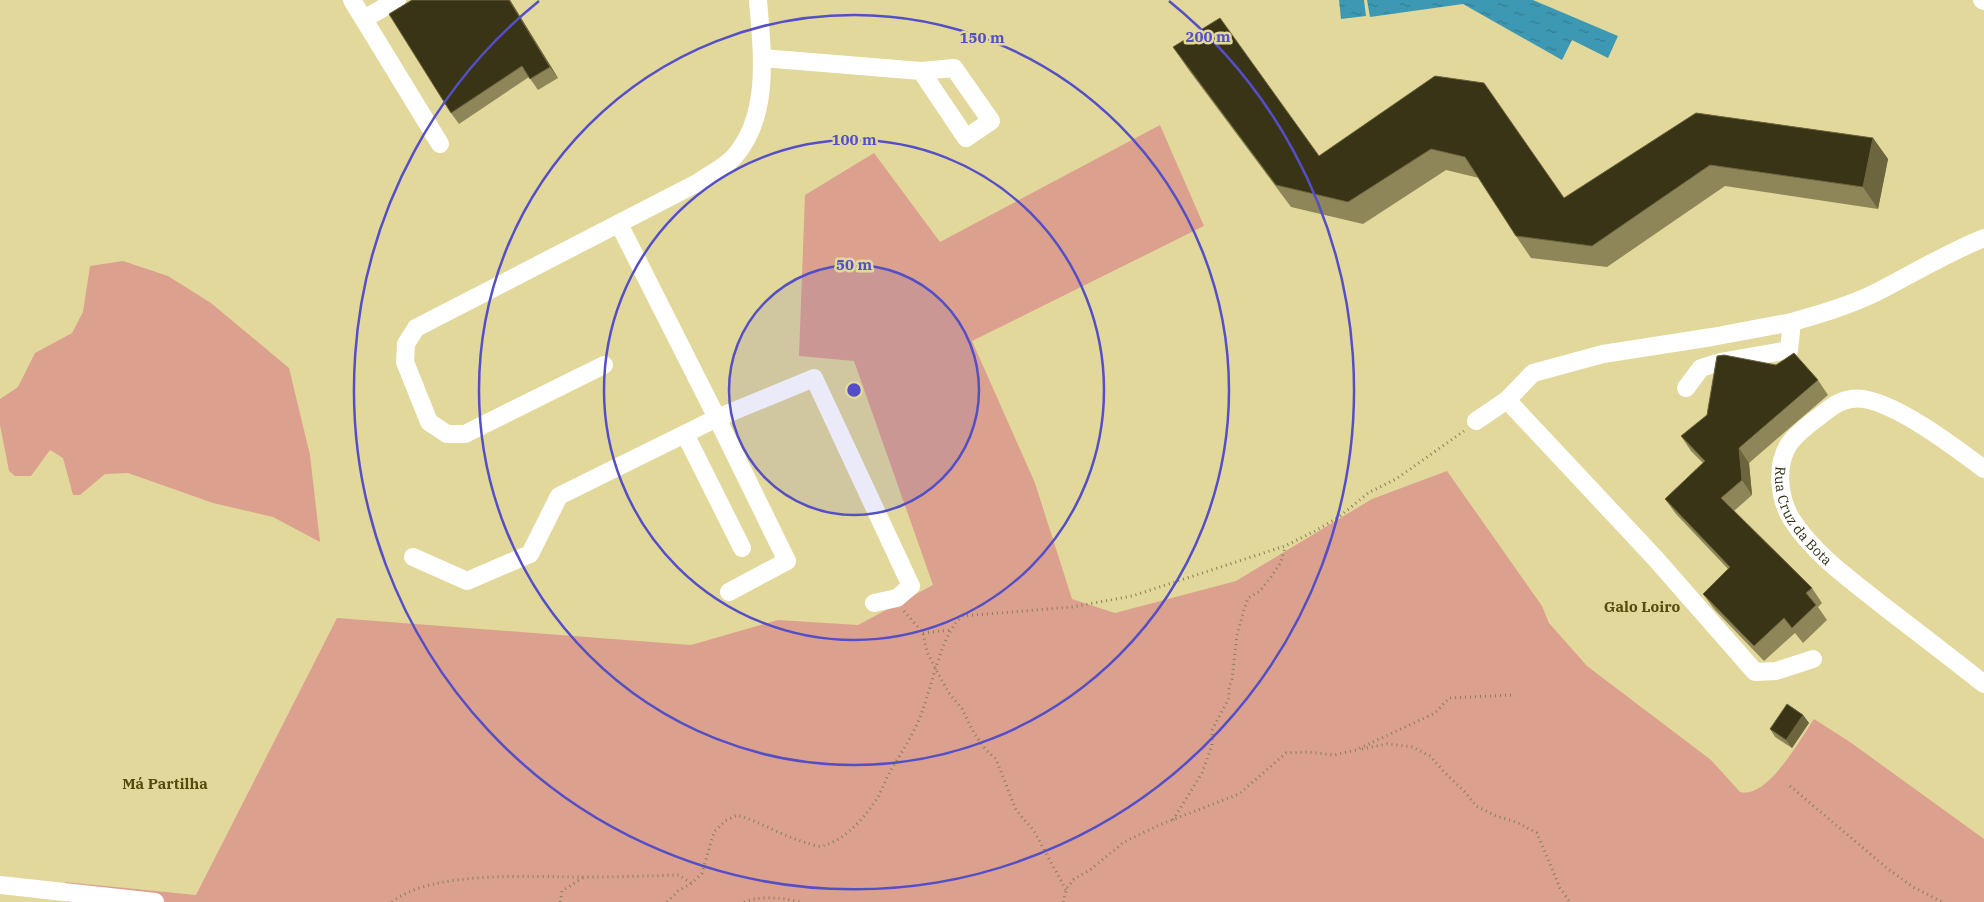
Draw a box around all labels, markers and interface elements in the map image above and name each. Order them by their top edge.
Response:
text: 200 m [1185,27,1231,46]
text: 150 m [959,28,1005,47]
text: 100 m [831,130,877,149]
text: 50 m [836,255,872,274]
centre of rings [845,381,863,399]
street label: Rua Cruz da Bota [1771,466,1836,569]
district label: Galo Loiro [1604,597,1681,616]
district label: Má Partilha [122,774,208,793]

